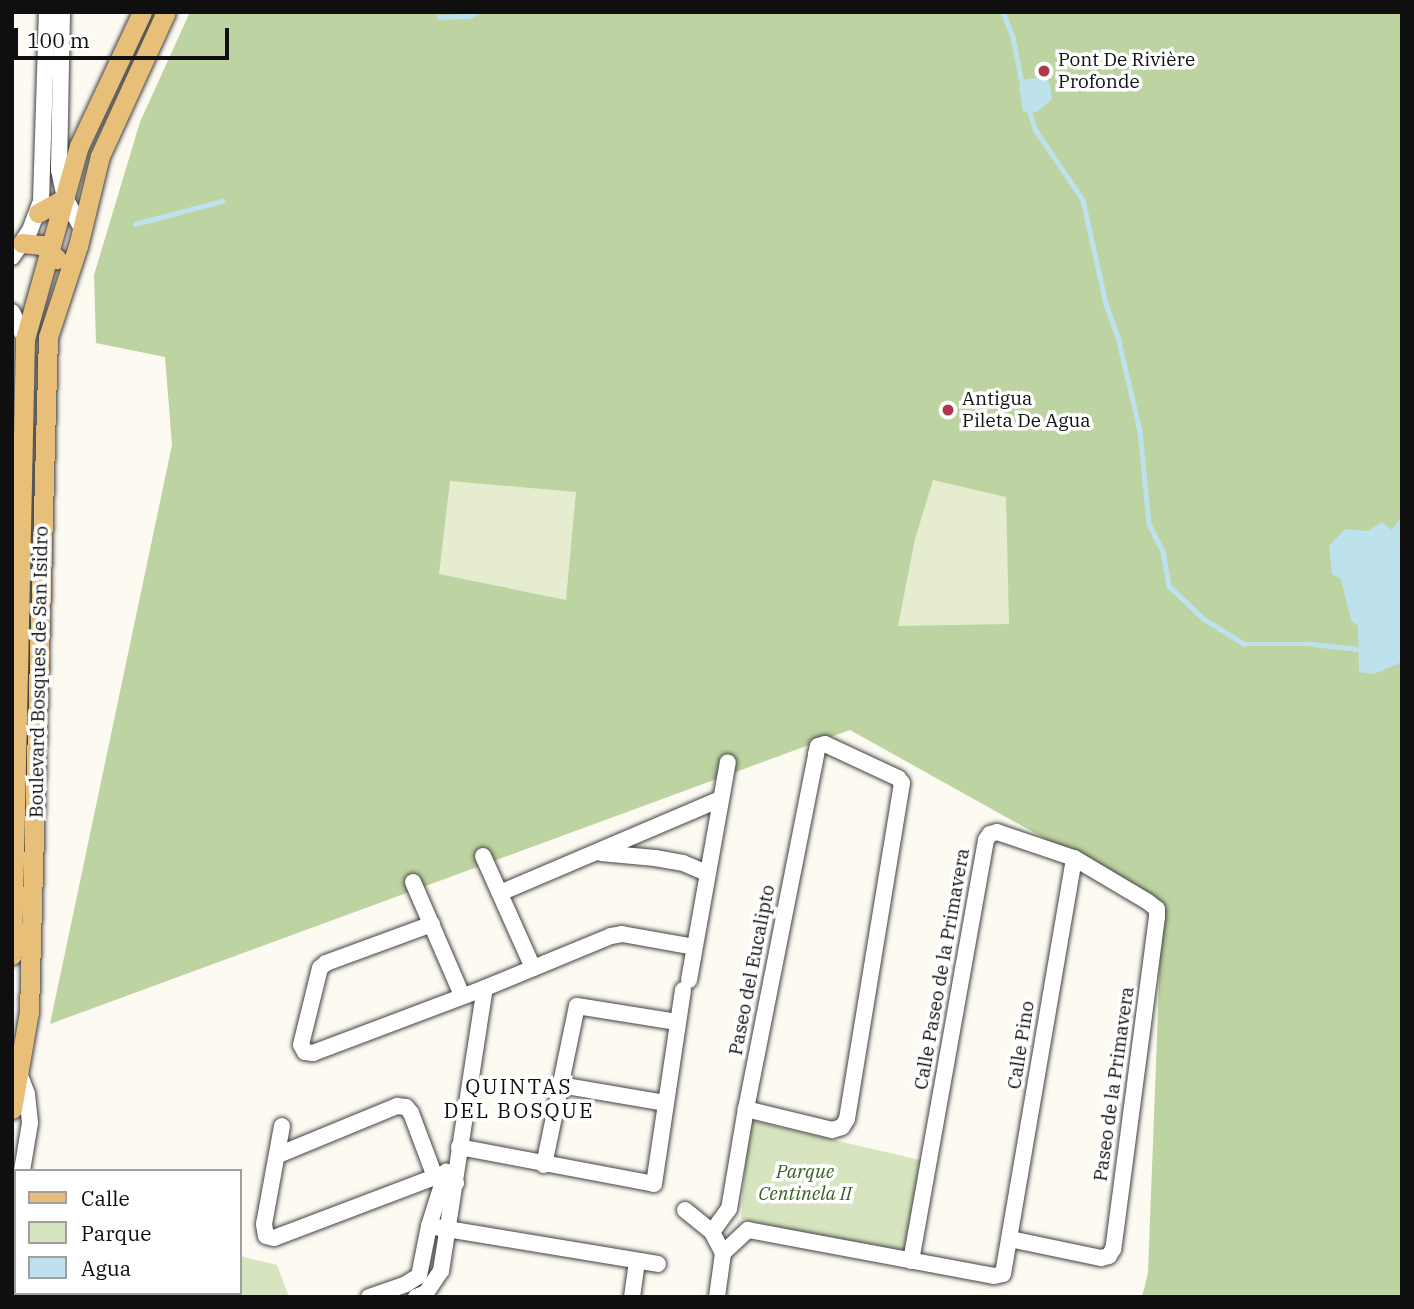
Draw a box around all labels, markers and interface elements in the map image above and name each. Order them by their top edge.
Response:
scale bar [18,14,233,58]
text: 100 m [27,26,90,54]
place label: Pont De Rivière Profonde [1058,49,1195,93]
marker: Pont De Rivière Profonde [1036,63,1052,79]
place label: Antigua Pileta De Agua [962,388,1091,432]
marker: Antigua Pileta De Agua [940,402,956,418]
street label: Boulevard Bosques de San Isidro [25,526,53,818]
street label: Calle Paseo de la Primavera [910,846,974,1092]
street label: Paseo del Eucalipto [724,883,780,1057]
street label: Paseo de la Primavera [1089,985,1139,1183]
street label: Calle Pino [1003,999,1039,1091]
district label: QUINTAS DEL BOSQUE [445,1073,593,1123]
park label: Parque Centinela II [758,1161,852,1205]
legend [14,1169,242,1295]
text: Calle [81,1184,130,1212]
text: Parque [81,1219,151,1247]
text: Agua [81,1254,131,1282]

